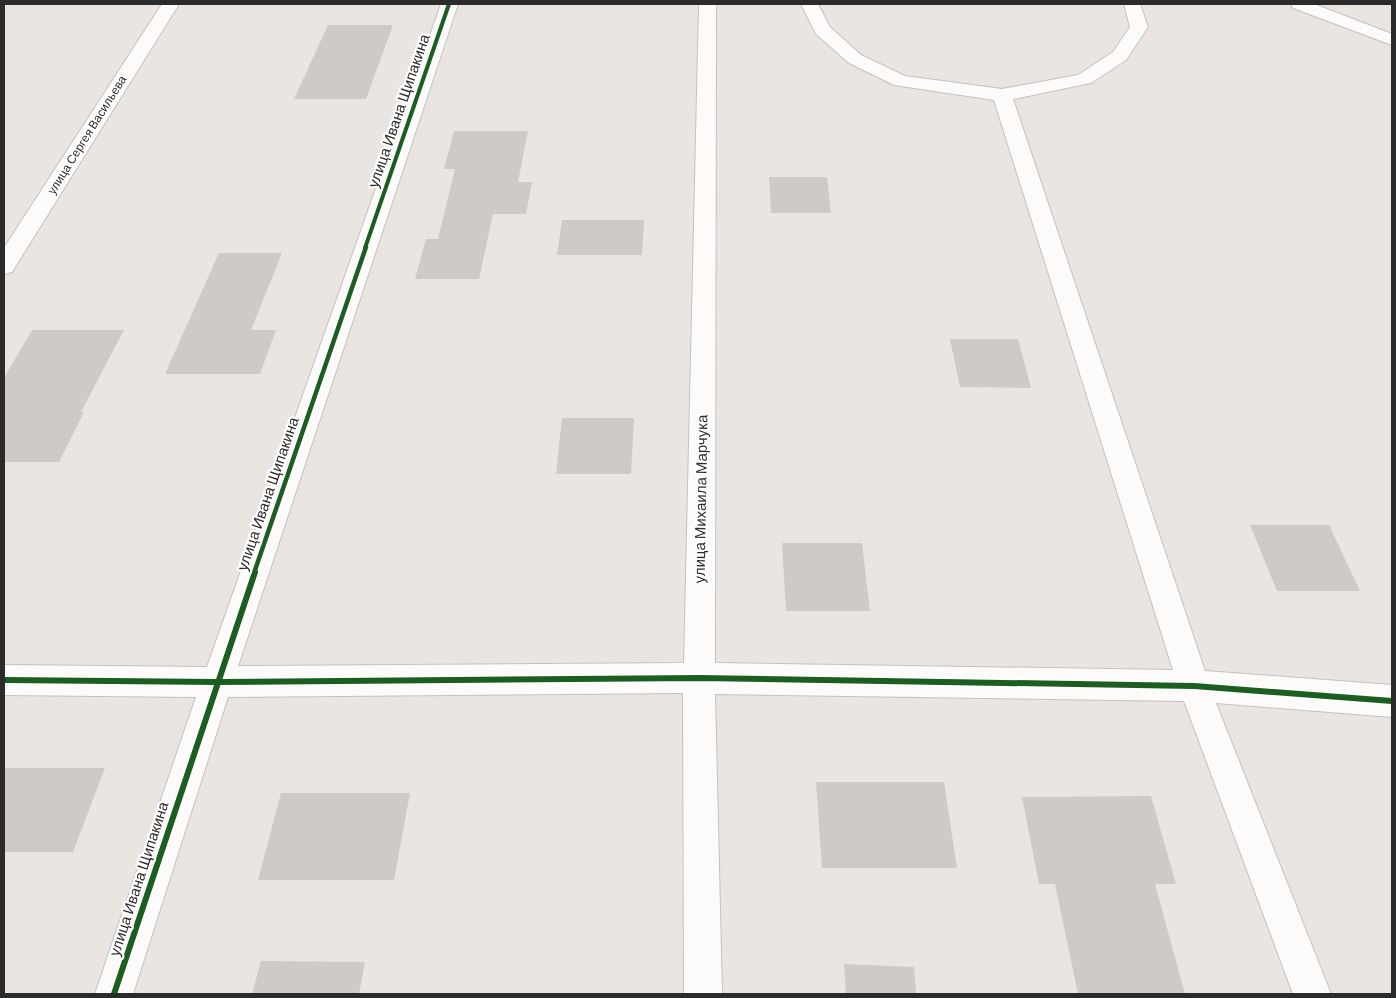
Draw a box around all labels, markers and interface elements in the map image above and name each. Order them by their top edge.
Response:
street label: улица Ивана Щипакина [363,31,433,190]
street label: улица Сергея Васильева [44,72,129,197]
street label: улица Ивана Щипакина [232,414,302,573]
street label: улица Михаила Марчука [690,414,710,584]
street label: улица Ивана Щипакина [105,799,172,958]

